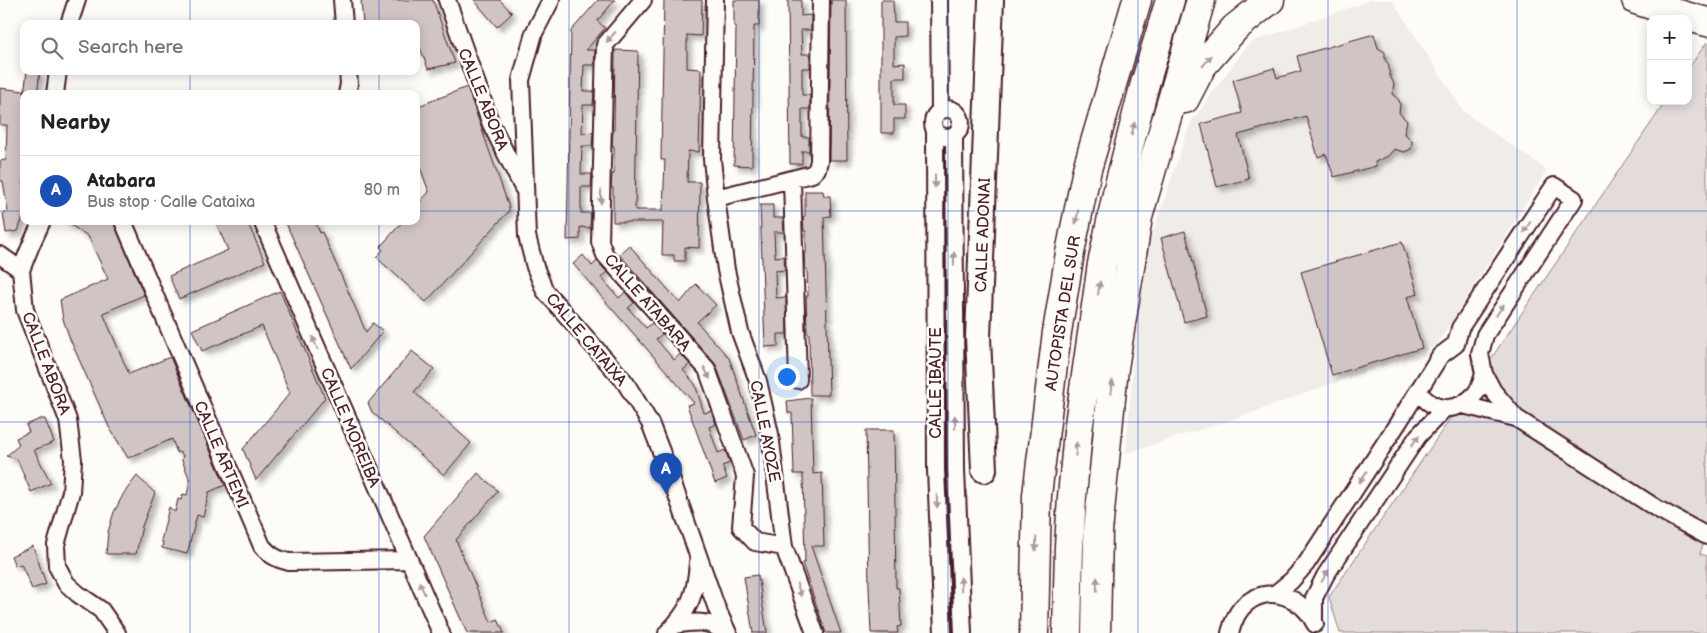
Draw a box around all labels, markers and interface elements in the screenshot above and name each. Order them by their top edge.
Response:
map controls [1647,15,1692,105]
button: + [1647,15,1692,60]
search box [20,20,420,75]
one-way arrow [606,30,617,43]
icon: search [38,34,66,62]
text: Search here [78,36,183,59]
street label: CALLE ABORA [453,46,512,154]
one-way arrow [1201,54,1212,67]
button: − [1647,60,1692,105]
text: Nearby [40,110,110,135]
one-way arrow [1129,122,1137,137]
text: Atabara [87,170,156,193]
one-way arrow [931,173,939,189]
street label: CALLE ADONAI [972,177,995,293]
text: A [51,181,61,200]
text: 80 m [364,181,400,200]
one-way arrow [597,189,605,205]
text: Bus stop · Calle Cataixa [87,193,255,212]
one-way arrow [1073,209,1081,225]
one-way arrow [1523,220,1532,233]
street label: AUTOPISTA DEL SUR [1042,234,1085,392]
street label: CALLE ATABARA [600,251,694,355]
one-way arrow [950,251,958,267]
one-way arrow [1095,279,1103,295]
street label: CALLE CATAIXA [541,290,630,390]
one-way arrow [1496,303,1505,317]
street label: CALLE ABORA [17,309,74,418]
street label: CALLE IBAUTE [927,327,946,439]
one-way arrow [310,336,318,350]
your location [774,364,800,390]
street label: CALLE MOREIBA [316,365,383,490]
one-way arrow [703,365,711,380]
street label: CALLE AYOZE [745,379,784,484]
one-way arrow [1108,379,1116,395]
street label: CALLE ARTEMI [190,398,252,511]
one-way arrow [951,414,959,430]
one-way arrow [1410,434,1420,448]
one-way arrow [1073,440,1081,456]
pin: A [650,453,682,494]
one-way arrow [1359,470,1368,483]
one-way arrow [933,493,941,509]
one-way arrow [1031,536,1039,552]
one-way arrow [1321,570,1330,583]
one-way arrow [956,576,964,592]
one-way arrow [1093,576,1101,592]
one-way arrow [417,581,425,595]
one-way arrow [795,583,803,598]

